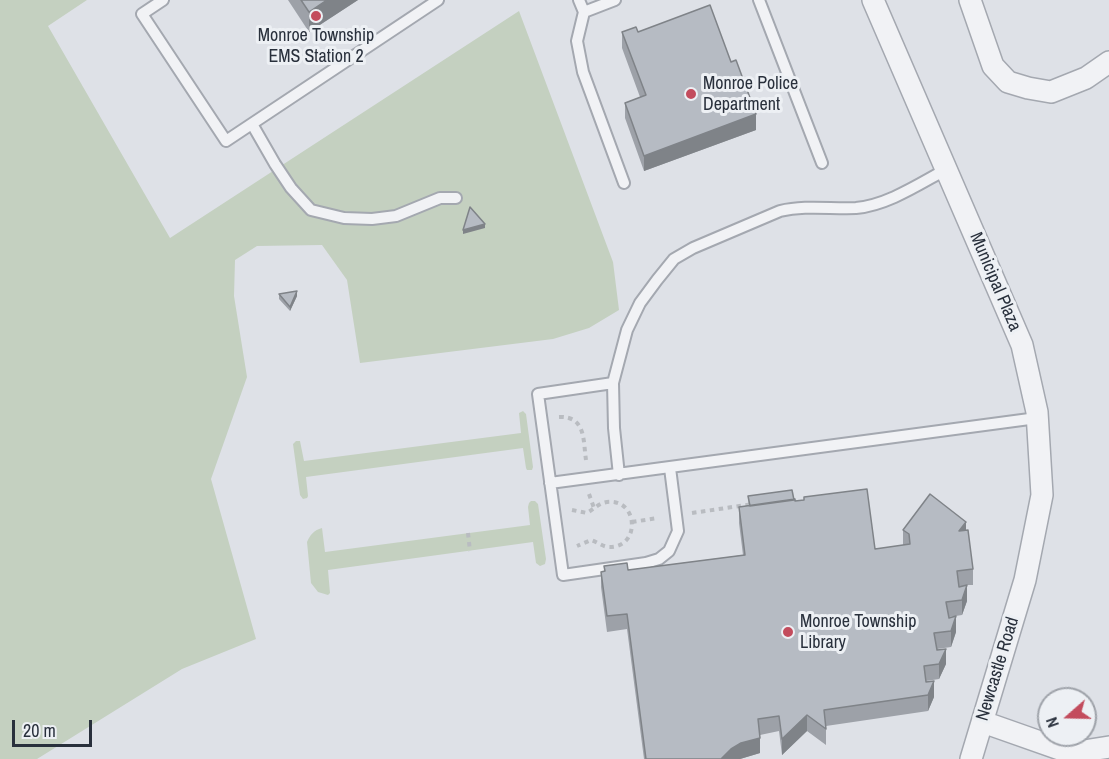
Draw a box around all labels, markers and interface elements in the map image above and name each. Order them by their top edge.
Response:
marker: Monroe Township EMS Station 2 [309,9,323,23]
place label: Monroe Township EMS Station 2 [258,25,374,68]
place label: Monroe Police Department [703,73,798,116]
marker: Monroe Police Department [684,87,698,101]
street label: Municipal Plaza [965,229,1025,335]
place label: Monroe Township Library [800,611,916,654]
street label: Newcastle Road [972,614,1024,724]
marker: Monroe Township Library [781,625,795,639]
north arrow [1037,687,1097,747]
scale bar [15,708,94,746]
text: N [1040,714,1064,731]
text: 20 m [23,718,56,743]

